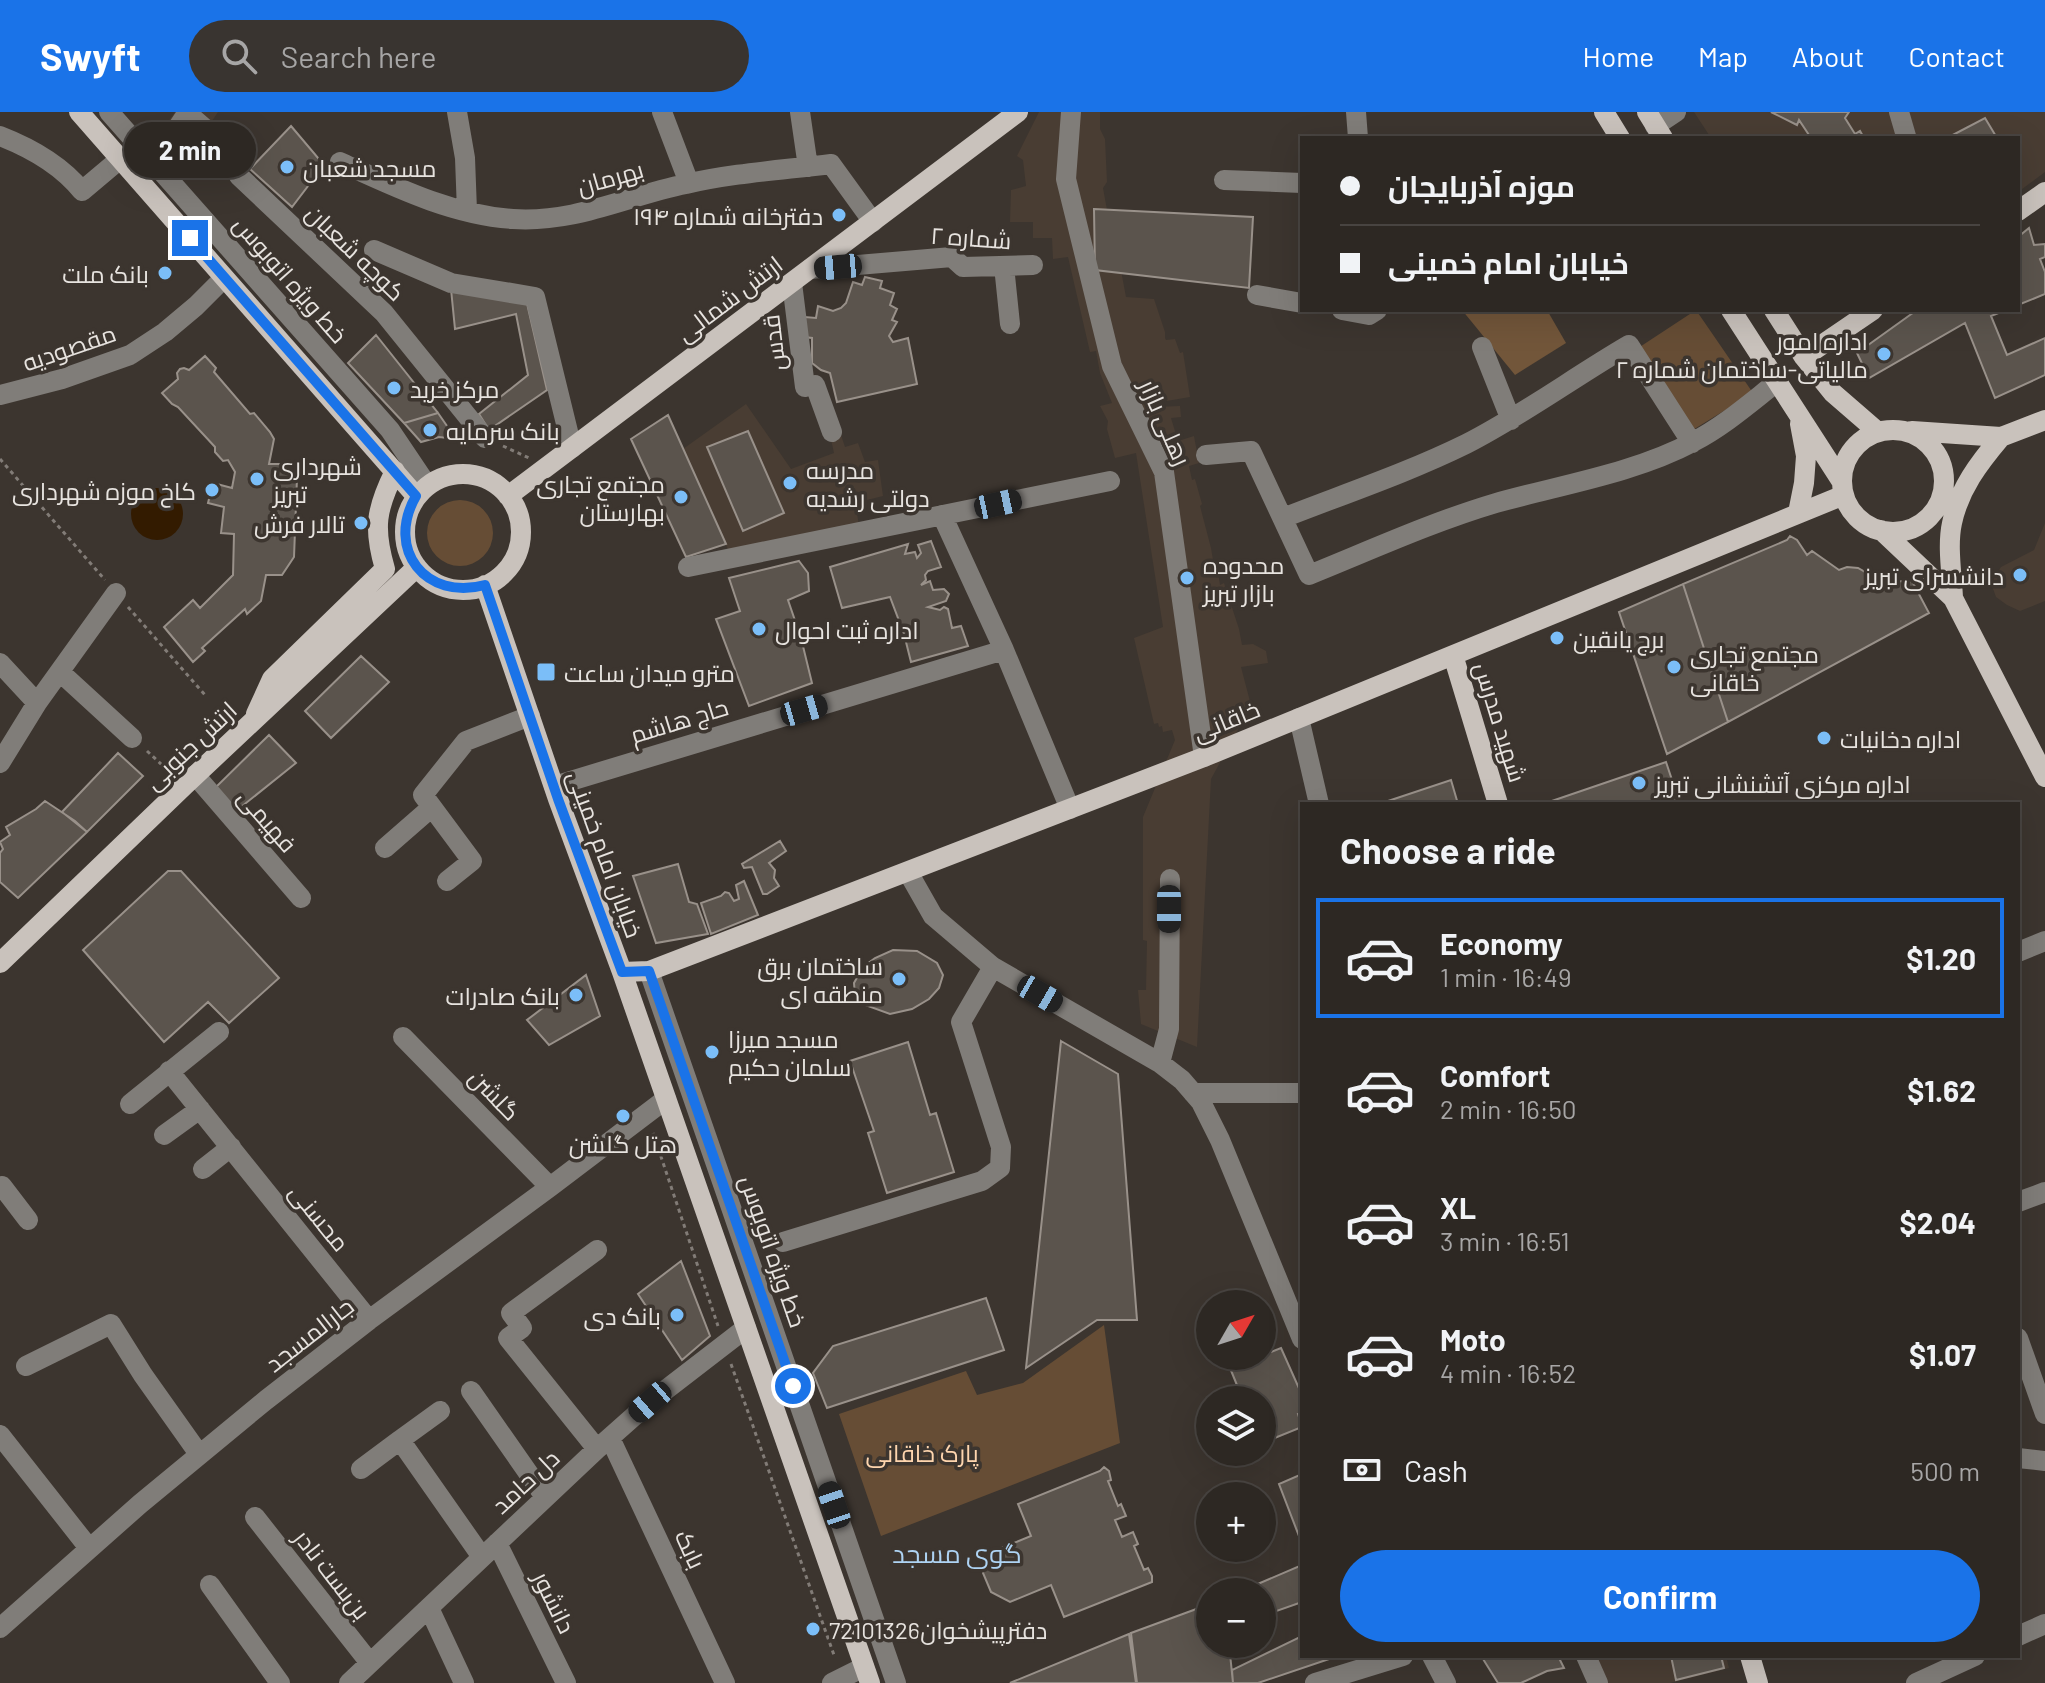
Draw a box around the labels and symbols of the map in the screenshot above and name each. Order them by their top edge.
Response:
callout: 2 min [124,122,256,178]
place label: مسجد شعبان [303,153,436,183]
street label: بهرمان [573,154,647,201]
marker: مسجد شعبان [278,158,296,176]
street label: کوچه شعبان [298,198,411,308]
place label: دفترخانه شماره ۱۹۴ [633,201,823,230]
marker: دفترخانه شماره ۱۹۴ [830,206,848,224]
street label: خط ویژه اتوبوس [227,210,354,349]
route end [172,220,208,256]
street label: شماره ۲ [930,220,1012,254]
street label: ارتش شمالی [670,249,788,348]
car [813,253,863,281]
place label: بانک ملت [62,259,149,288]
marker: بانک ملت [156,264,174,282]
street label: قدس [755,313,792,373]
street label: مقصودیه [18,318,120,376]
place label: اداره امور مالیاتی-ساختمان شماره ۲ [1615,326,1868,384]
marker: اداره امور مالیاتی-ساختمان شماره ۲ [1875,345,1893,363]
street label: رهلی بازار [1132,373,1198,470]
place label: مرکز خرید [410,374,499,403]
marker: مرکز خرید [385,379,403,397]
place label: بانک سرمایه [446,416,560,445]
marker: بانک سرمایه [421,421,439,439]
place label: شهرداری تبریز [271,451,362,508]
place label: مدرسه دولتی رشدیه [806,455,930,513]
place label: مجتمع تجاری بهارستان [536,469,665,527]
marker: شهرداری تبریز [248,470,266,488]
marker: مدرسه دولتی رشدیه [781,474,799,492]
place label: کاخ موزه شهرداری [12,476,196,508]
marker: کاخ موزه شهرداری [203,481,221,499]
car [972,487,1024,521]
marker: مجتمع تجاری بهارستان [672,488,690,506]
place label: تالار فرش [254,509,346,539]
marker: تالار فرش [352,514,370,532]
place label: محدوده بازار تبریز [1201,550,1284,607]
place label: دانشسرای تبریز [1862,561,2004,591]
marker: دانشسرای تبریز [2011,566,2029,584]
marker: محدوده بازار تبریز [1178,569,1196,587]
place label: اداره ثبت احوال [775,615,919,645]
marker: اداره ثبت احوال [750,620,768,638]
place label: برج یانقین [1573,624,1664,656]
marker: برج یانقین [1548,629,1566,647]
place label: مجتمع تجاری خاقانی [1690,639,1819,697]
place label: مترو میدان ساعت [564,658,735,688]
street label: شهید مدرس [1468,658,1533,786]
marker: مجتمع تجاری خاقانی [1665,658,1683,676]
marker: مترو میدان ساعت [535,661,557,683]
street label: حاج هاشم [626,691,732,751]
car [778,692,830,728]
street label: خاقانی [1188,694,1264,747]
street label: ارتش جنوبی [138,695,243,796]
place label: اداره دخانیات [1840,724,1961,753]
marker: اداره دخانیات [1815,729,1833,747]
street label: خیابان امام خمینی [560,767,650,942]
place label: اداره مرکزی آتشنشانی تبریز [1653,769,1911,799]
marker: اداره مرکزی آتشنشانی تبریز [1630,774,1648,792]
street label: فهیمی [232,782,304,858]
car [1157,885,1181,933]
place label: ساختمان برق منطقه ای [757,951,883,1009]
marker: ساختمان برق منطقه ای [890,970,908,988]
car [1013,972,1067,1016]
place label: بانک صادرات [446,981,560,1010]
marker: بانک صادرات [567,986,585,1004]
place label: مسجد میرزا سلمان حکیم [728,1024,851,1084]
marker: مسجد میرزا سلمان حکیم [703,1043,721,1061]
street label: گلشن [463,1062,526,1127]
marker: هتل گلشن [614,1107,632,1125]
place label: هتل گلشن [569,1129,677,1159]
street label: خط ویژه اتوبوس [733,1171,814,1331]
street label: محسنی [283,1177,356,1257]
north arrow [1196,1290,1276,1370]
street label: جارالمسجد [259,1291,359,1377]
place label: بانک دی [584,1301,661,1331]
marker: بانک دی [668,1306,686,1324]
route start [775,1368,811,1404]
car [624,1377,676,1427]
park label: پارک خاقانی [865,1438,979,1470]
street label: دل حامد [485,1443,565,1520]
car [815,1478,853,1532]
street label: بن‌بست نادر [287,1522,377,1625]
street label: بابک [670,1525,712,1573]
district label: گوی مسجد [892,1537,1022,1569]
street label: دانشور [527,1565,582,1638]
place label: دفترپیشخوان72101326 [829,1615,1047,1647]
marker: دفترپیشخوان72101326 [804,1620,822,1638]

